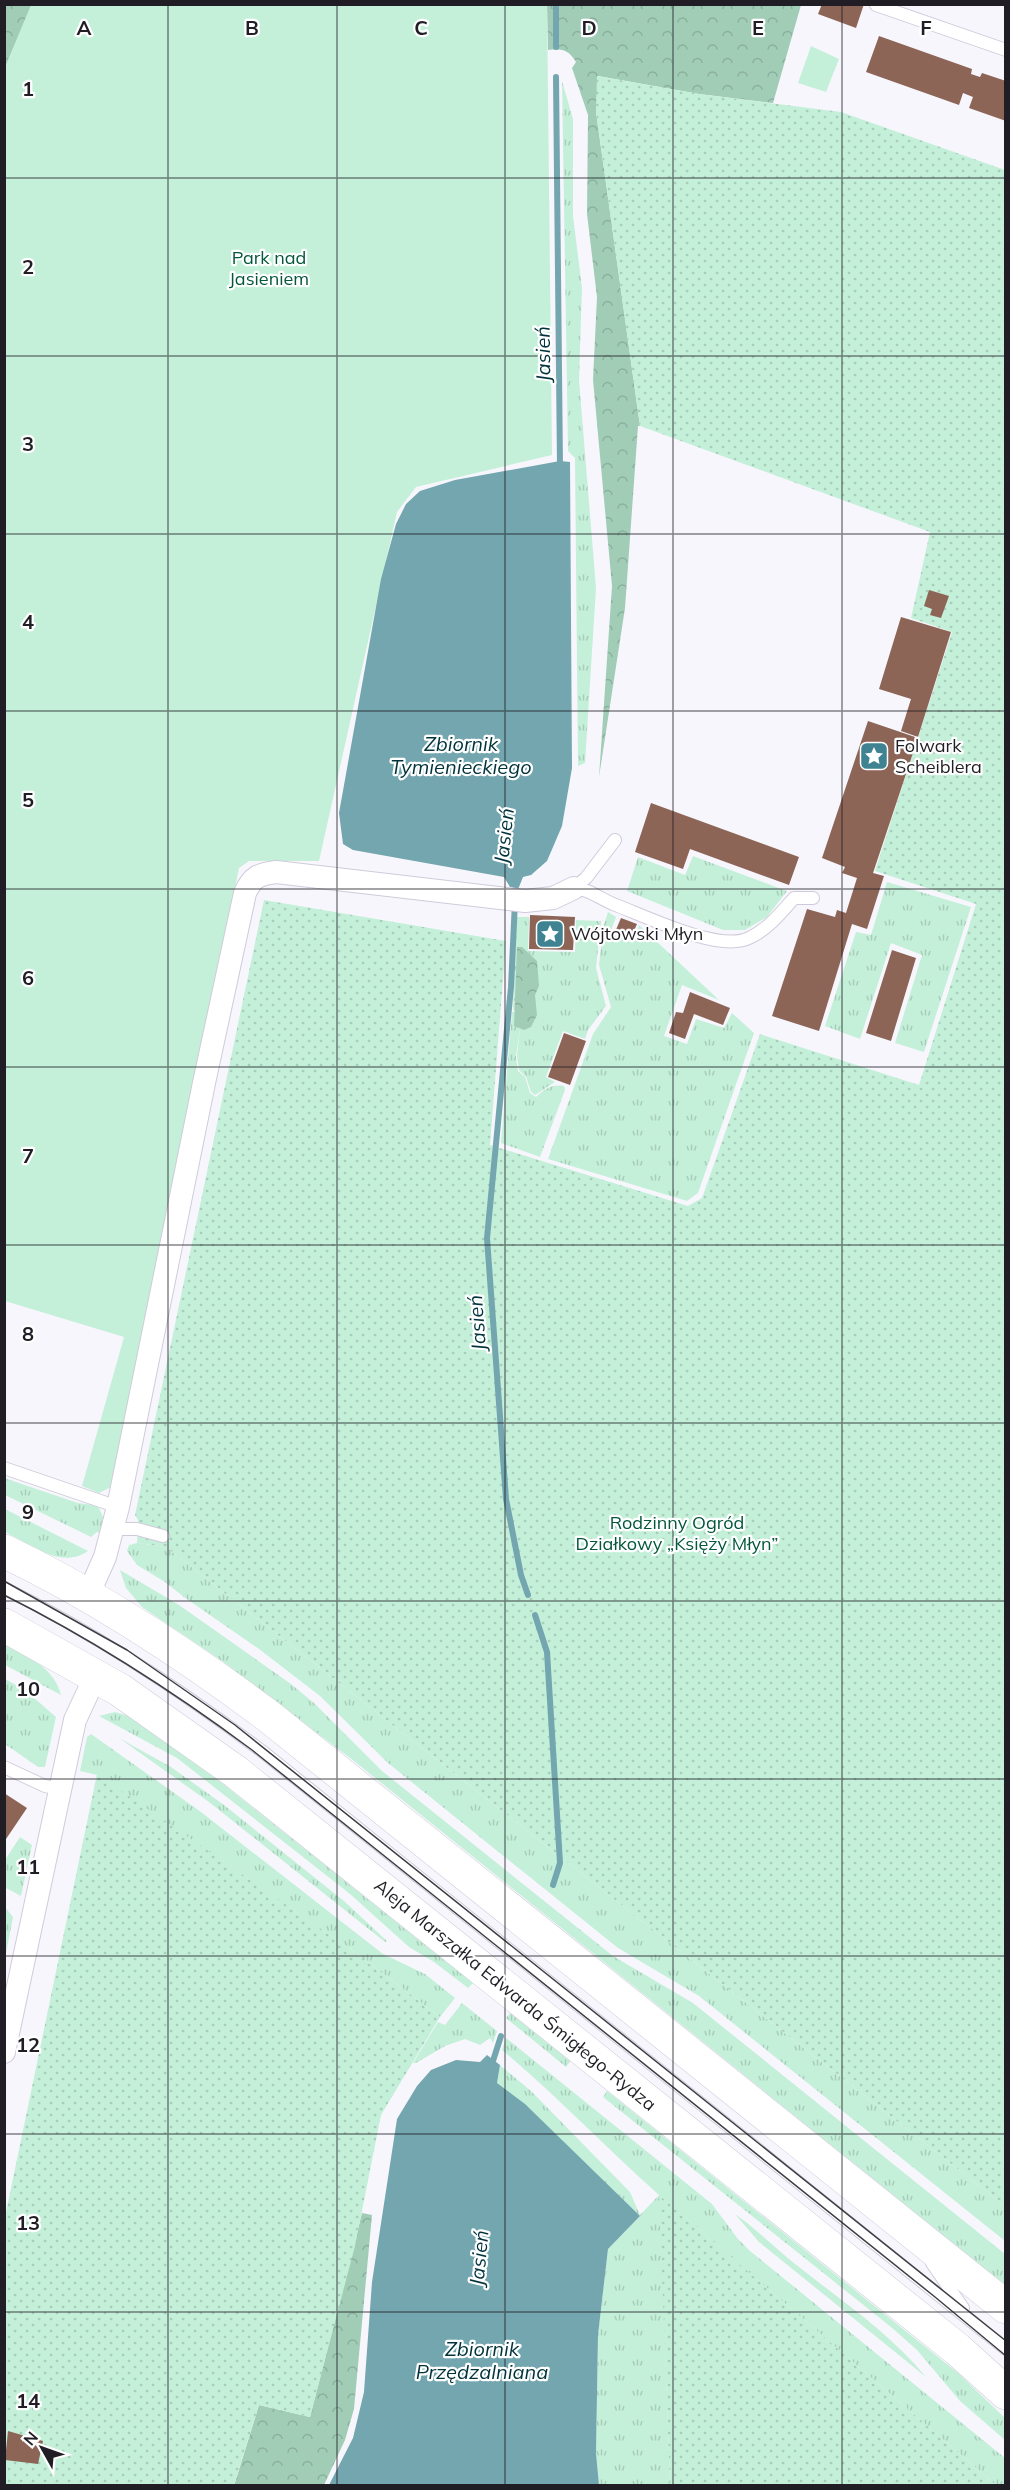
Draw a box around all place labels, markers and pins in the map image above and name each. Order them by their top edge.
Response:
place label: Folwark Scheiblera [895,734,982,778]
place icon: Folwark Scheiblera [858,740,890,772]
place icon: Wójtowski Młyn [534,918,566,950]
place label: Wójtowski Młyn [571,922,703,945]

